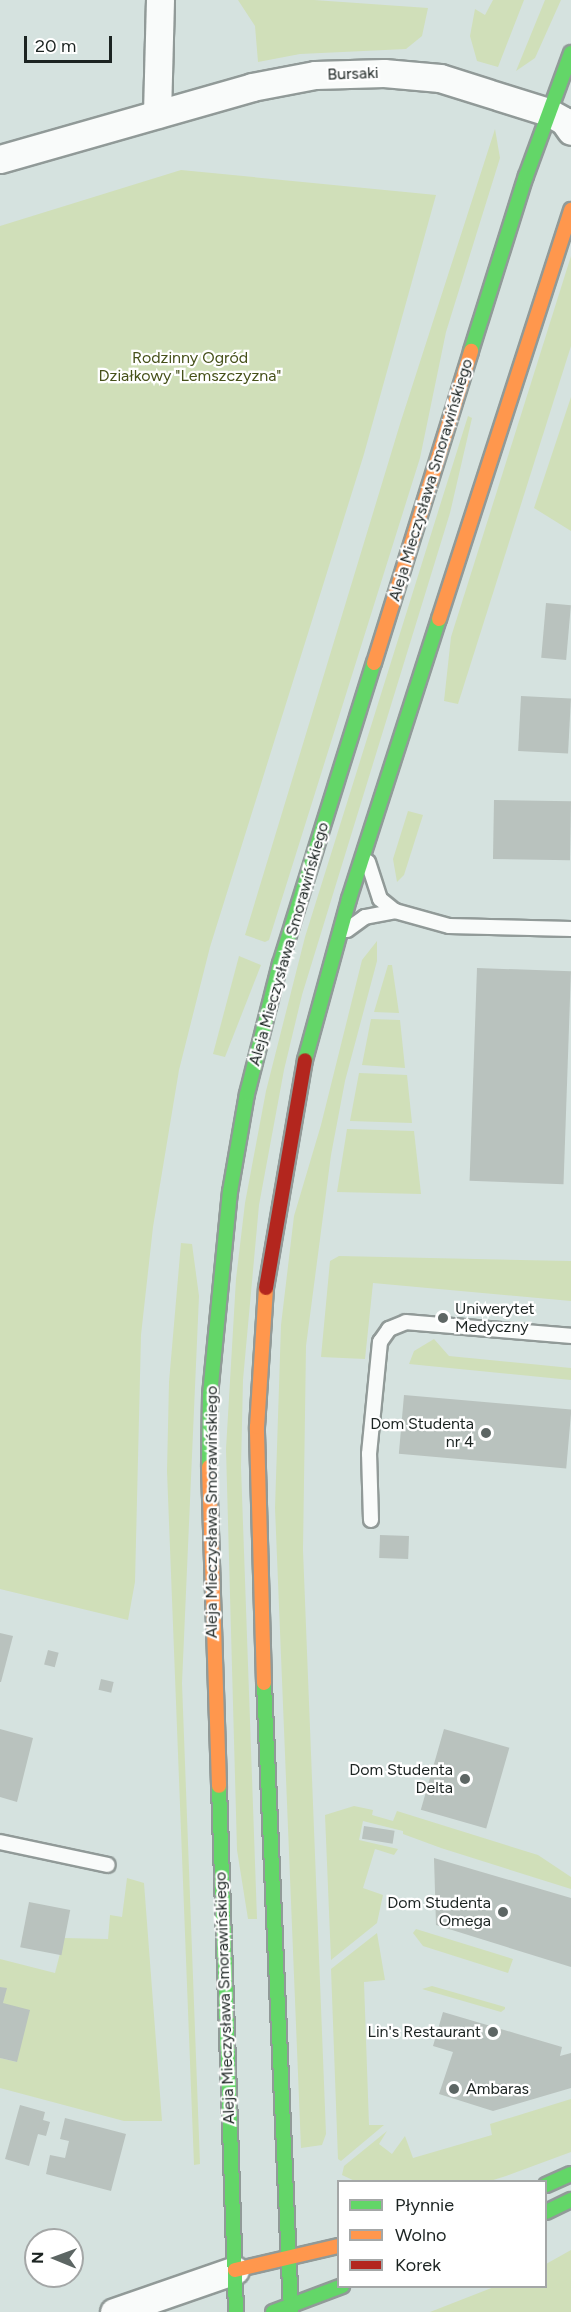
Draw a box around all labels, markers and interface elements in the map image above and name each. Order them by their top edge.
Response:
scale bar [27,24,116,62]
text: 20 m [35,35,76,57]
street label: Bursaki [327,64,379,84]
park label: Rodzinny Ogród Działkowy "Lemszczyzna" [99,348,281,386]
street label: Aleja Mieczysława Smorawińskiego [385,356,477,604]
street label: Aleja Mieczysława Smorawińskiego [245,820,333,1068]
place label: Uniwerytet Medyczny [455,1299,535,1337]
marker: Uniwerytet Medyczny [436,1311,450,1325]
street label: Aleja Mieczysława Smorawińskiego [202,1386,222,1638]
place label: Dom Studenta nr 4 [370,1414,474,1452]
marker: Dom Studenta nr 4 [479,1426,493,1440]
place label: Dom Studenta Delta [349,1760,453,1798]
marker: Dom Studenta Delta [458,1772,472,1786]
street label: Aleja Mieczysława Smorawińskiego [211,1871,239,2125]
place label: Dom Studenta Omega [387,1893,491,1931]
marker: Dom Studenta Omega [496,1905,510,1919]
place label: Lin's Restaurant [368,2022,481,2042]
marker: Lin's Restaurant [486,2025,500,2039]
place label: Ambaras [466,2079,529,2099]
marker: Ambaras [447,2082,461,2096]
legend [337,2180,547,2288]
text: Płynnie [395,2194,454,2216]
text: Wolno [395,2224,446,2246]
north arrow [24,2228,84,2288]
text: N [28,2251,47,2264]
text: Korek [395,2254,441,2276]

